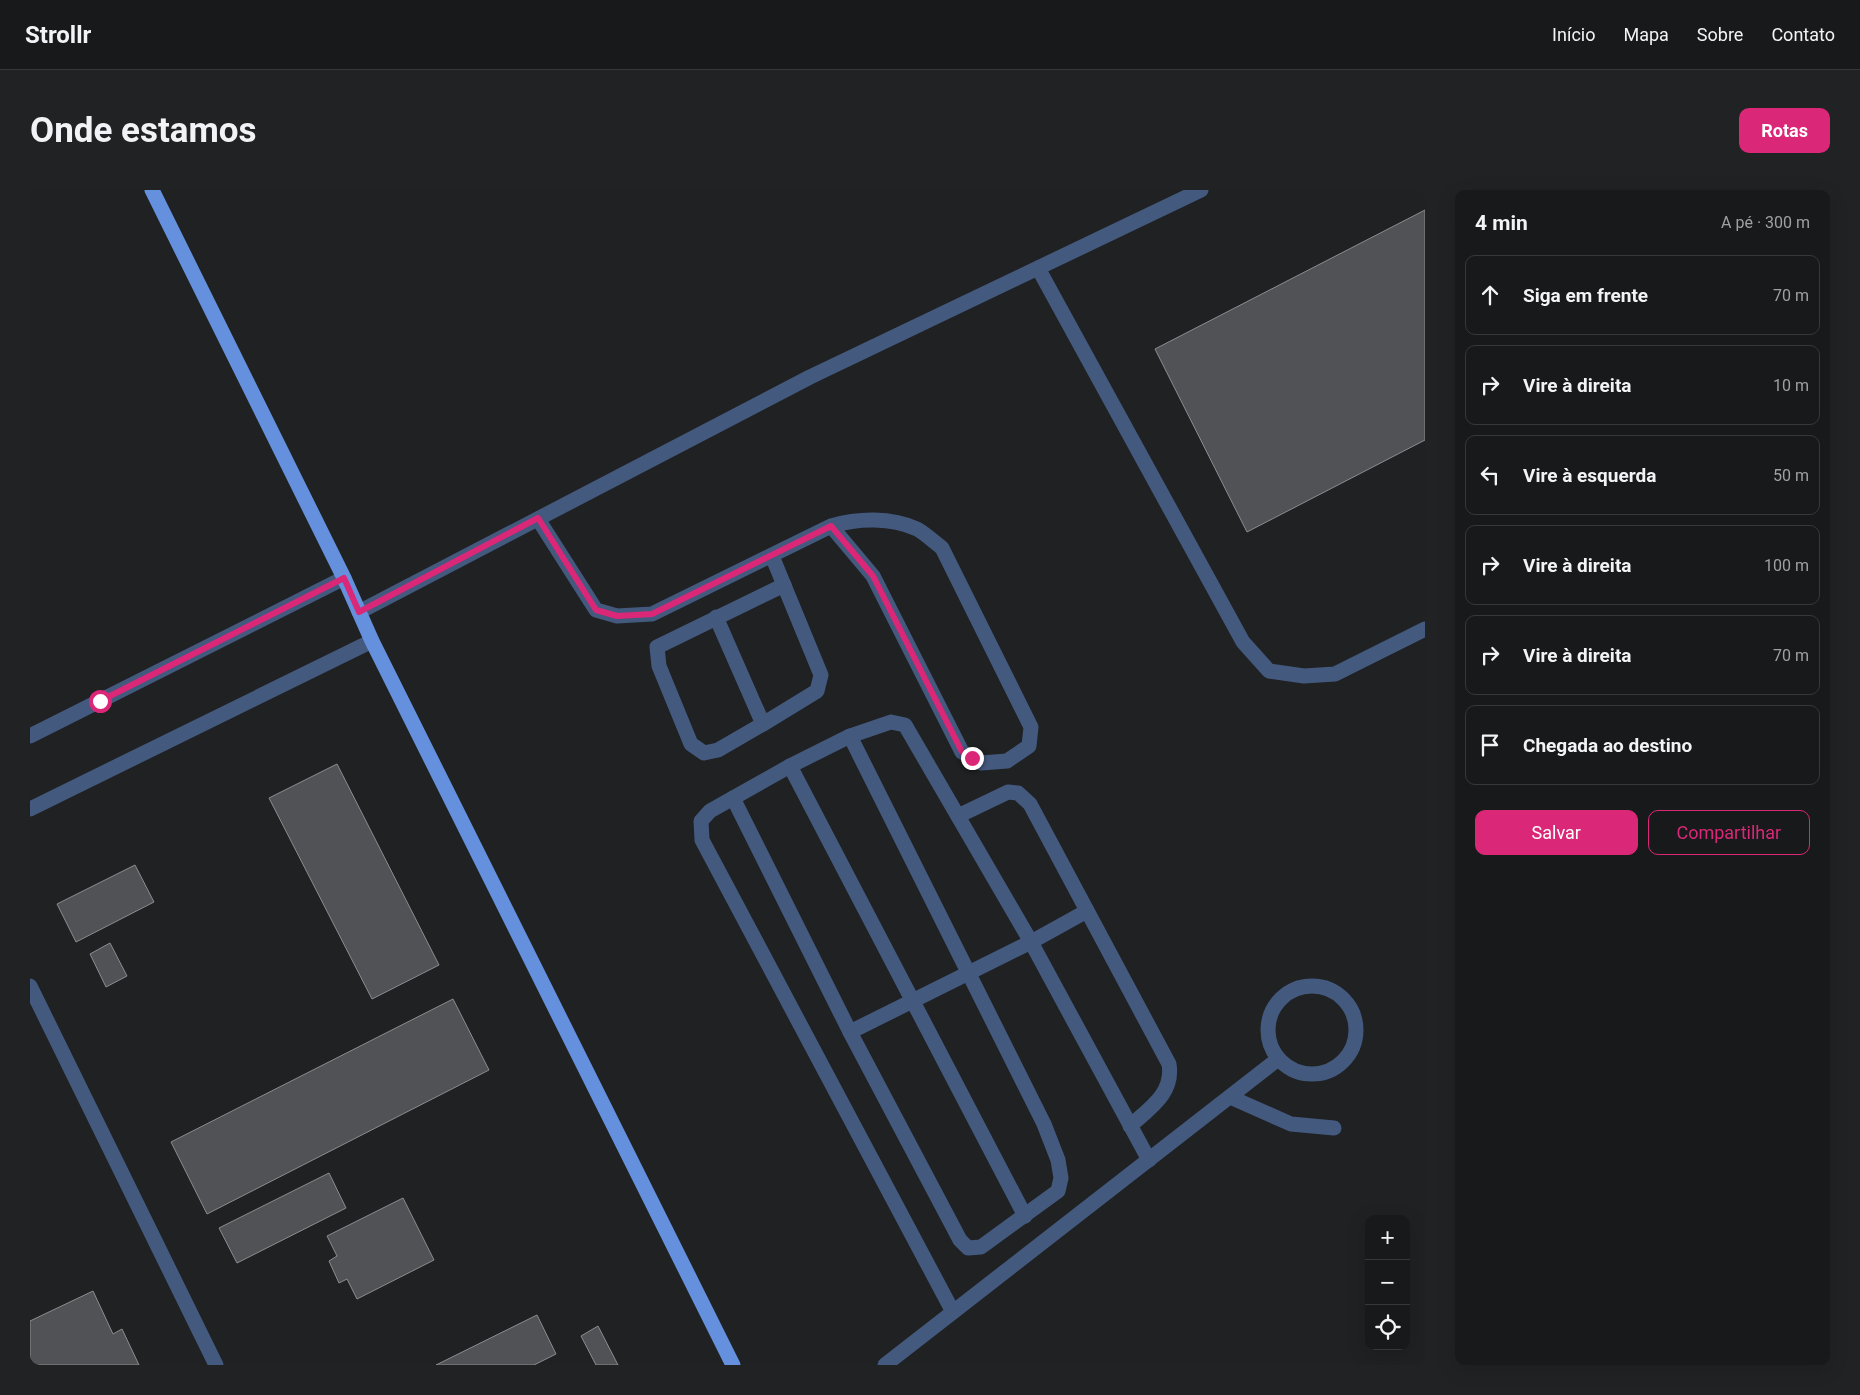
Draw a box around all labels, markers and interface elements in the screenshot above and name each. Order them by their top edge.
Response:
text: Strollr [25,21,91,49]
text: Início [1552,24,1595,45]
text: Mapa [1623,24,1669,45]
text: Sobre [1697,24,1743,45]
text: Contato [1771,24,1835,45]
button: Rotas [1739,108,1830,153]
text: Onde estamos [30,110,257,151]
text: 4 min [1475,211,1528,235]
text: A pé · 300 m [1721,213,1810,232]
icon: ahead [1476,281,1504,309]
text: Siga em frente [1523,284,1648,307]
text: 70 m [1773,286,1809,305]
icon: right [1476,371,1504,399]
text: Vire à direita [1523,374,1632,397]
text: 10 m [1773,376,1809,395]
icon: left [1476,461,1504,489]
text: Vire à esquerda [1523,464,1656,487]
text: 50 m [1773,466,1809,485]
icon: right [1476,551,1504,579]
text: Vire à direita [1523,554,1632,577]
text: 100 m [1764,556,1809,575]
icon: right [1476,641,1504,669]
text: Vire à direita [1523,644,1632,667]
text: 70 m [1773,646,1809,665]
route start [89,690,112,713]
icon: arrive [1476,731,1504,759]
text: Chegada ao destino [1523,734,1692,757]
route end [961,747,984,770]
button: Salvar [1475,810,1638,855]
button: Compartilhar [1648,810,1810,855]
map controls [1365,1215,1410,1350]
button: + [1365,1215,1410,1260]
button: − [1365,1260,1410,1305]
button: locate [1365,1305,1410,1350]

